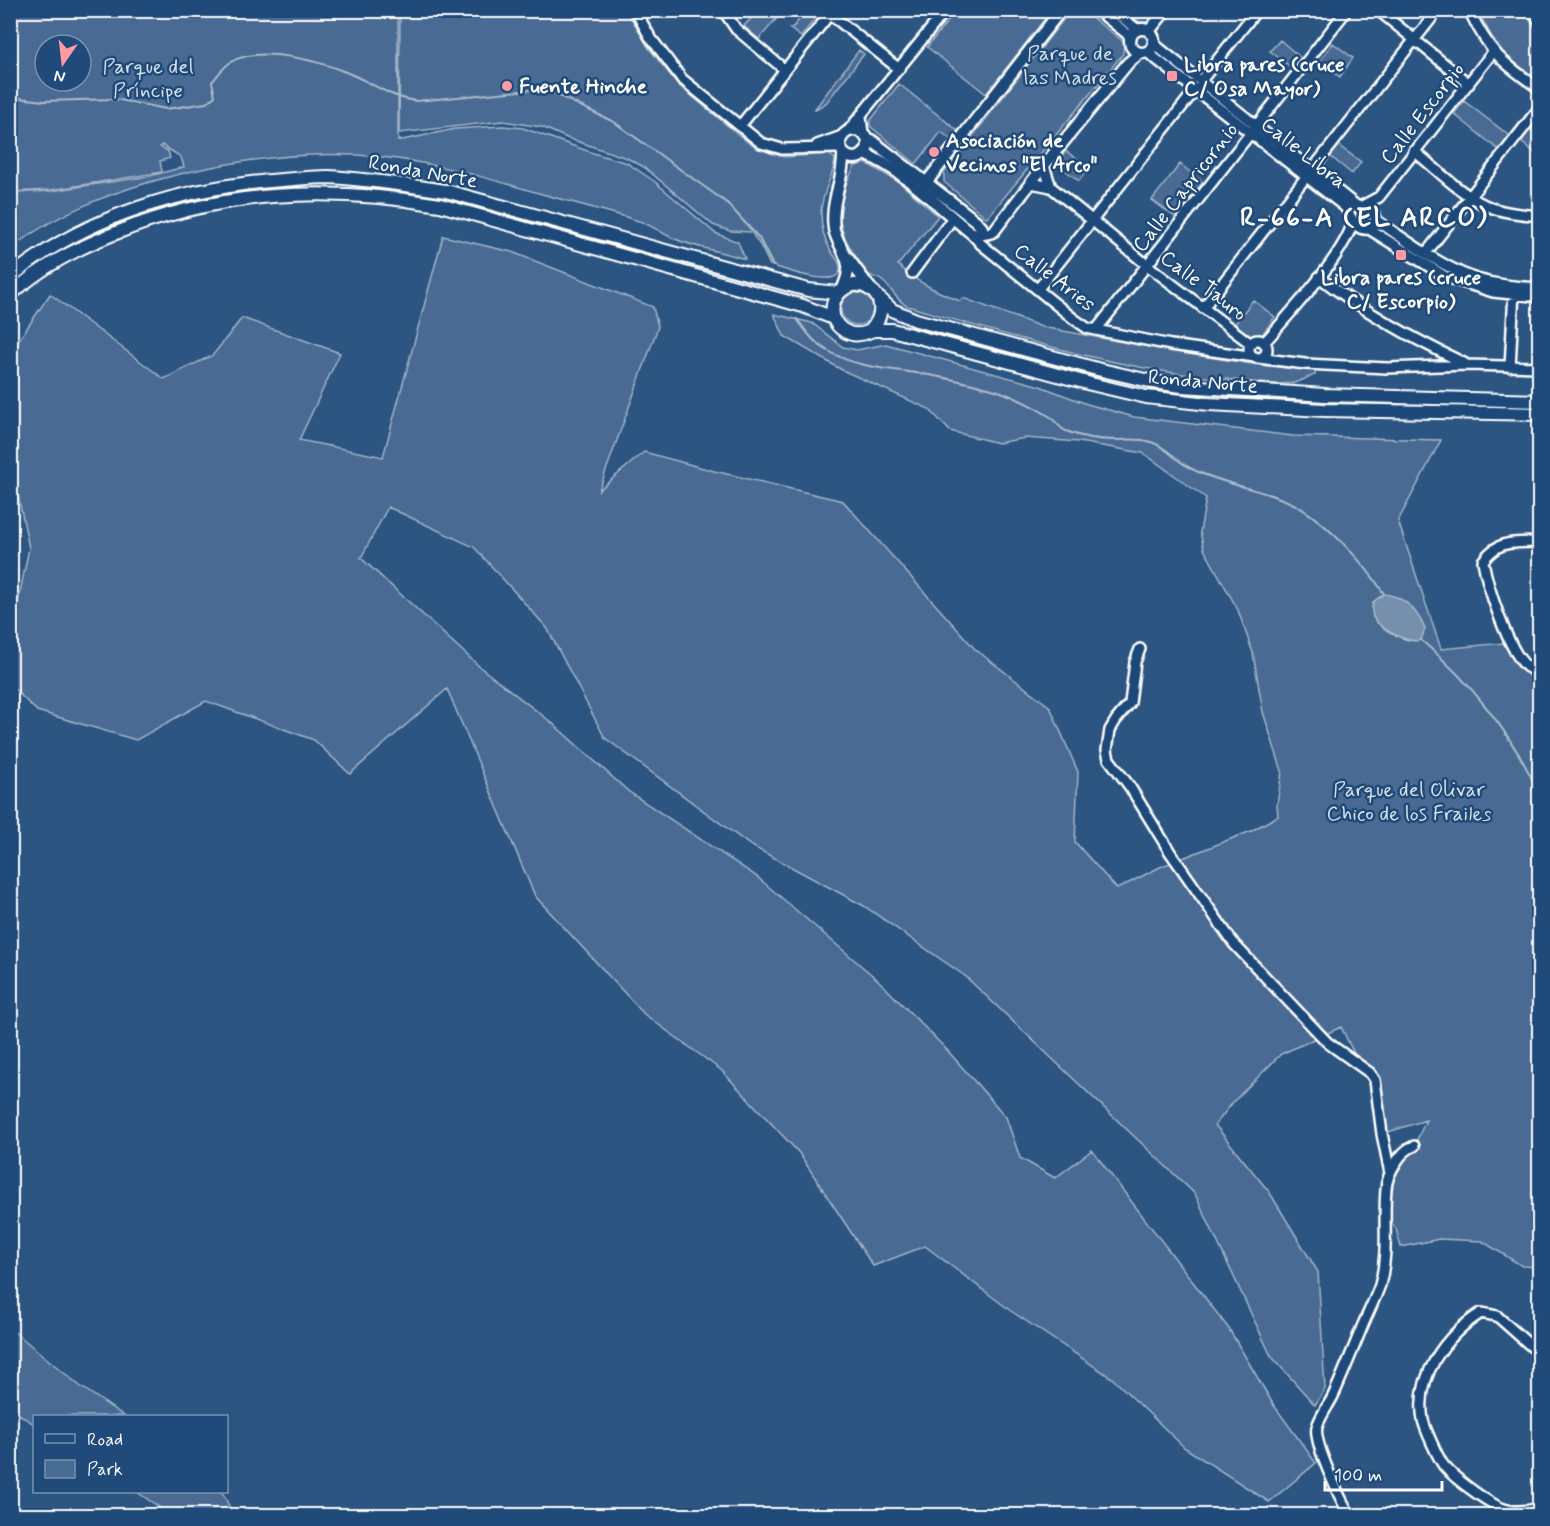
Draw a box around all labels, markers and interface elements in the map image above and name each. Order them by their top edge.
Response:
north arrow [33,33,93,93]
park label: Parque de las Madres [1023,40,1117,92]
place label: Libra pares (cruce C/ Osa Mayor) [1184,51,1345,103]
park label: Parque del Príncipe [102,53,194,105]
street label: Calle Escorpio [1374,57,1471,170]
text: N [52,65,67,88]
marker: Libra pares (cruce C/ Osa Mayor) [1165,69,1179,83]
place label: Fuente Hinche [519,73,648,101]
marker: Fuente Hinche [500,79,514,93]
street label: Calle Libra [1255,110,1352,195]
street label: Calle Capricornio [1126,117,1245,258]
place label: Asociación de Vecinos "El Arco" [946,127,1098,179]
marker: Asociación de Vecinos "El Arco" [927,145,941,159]
street label: Ronda Norte [366,149,480,195]
district label: R-66-A (EL ARCO) [1240,201,1488,236]
street label: Calle Aries [1008,237,1101,318]
street label: Calle Tauro [1154,244,1252,328]
marker: Libra pares (cruce C/ Escorpio) [1394,248,1408,262]
place label: Libra pares (cruce C/ Escorpio) [1321,264,1481,316]
street label: Ronda Norte [1147,363,1259,401]
park label: Parque del Olivar Chico de los Frailes [1326,776,1492,828]
legend [33,1415,228,1493]
text: Road [87,1428,123,1452]
scale bar [1325,1454,1442,1492]
text: Park [87,1458,123,1482]
text: 100 m [1334,1464,1382,1488]

